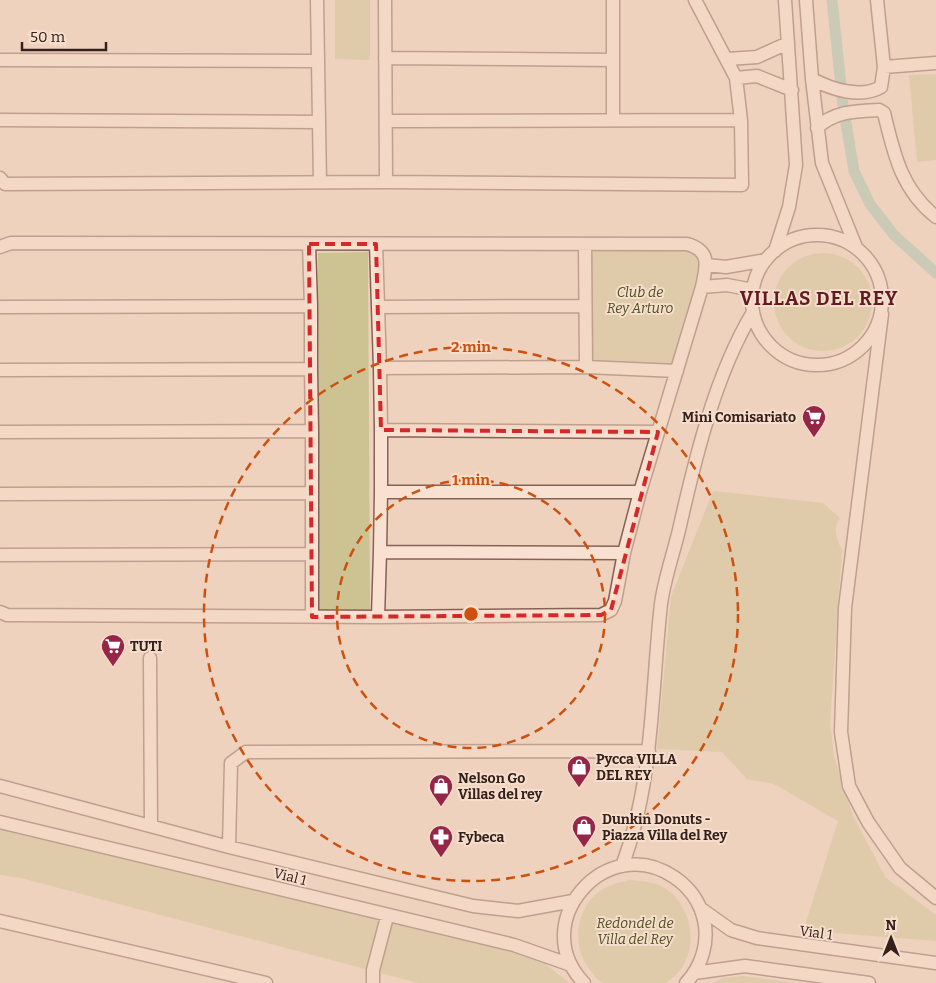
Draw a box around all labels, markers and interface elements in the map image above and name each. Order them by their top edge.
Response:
scale bar [22,20,106,52]
text: 50 m [30,28,66,46]
park label: Club de Rey Arturo [607,284,673,317]
district label: VILLAS DEL REY [740,287,898,310]
text: 2 min [451,338,491,356]
supermarket icon: Mini Comisariato [801,404,827,438]
place label: Mini Comisariato [682,409,796,426]
text: 1 min [452,471,490,489]
centre of rings [462,605,480,623]
supermarket icon: TUTI [100,633,126,667]
place label: TUTI [130,638,162,655]
place label: Pycca VILLA DEL REY [596,751,677,784]
shop icon: Pycca VILLA DEL REY [566,754,592,788]
place label: Nelson Go Villas del rey [458,770,543,803]
shop icon: Nelson Go Villas del rey [428,773,454,807]
place label: Dunkin Donuts - Piazza Villa del Rey [602,811,728,844]
shop icon: Dunkin Donuts - Piazza Villa del Rey [571,814,597,848]
pharmacy icon: Fybeca [428,824,454,858]
place label: Fybeca [458,829,505,846]
street label: Vial 1 [272,865,308,889]
north arrow [866,913,916,963]
park label: Redondel de Villa del Rey [596,915,674,948]
text: N [886,917,897,934]
street label: Vial 1 [798,922,834,944]

